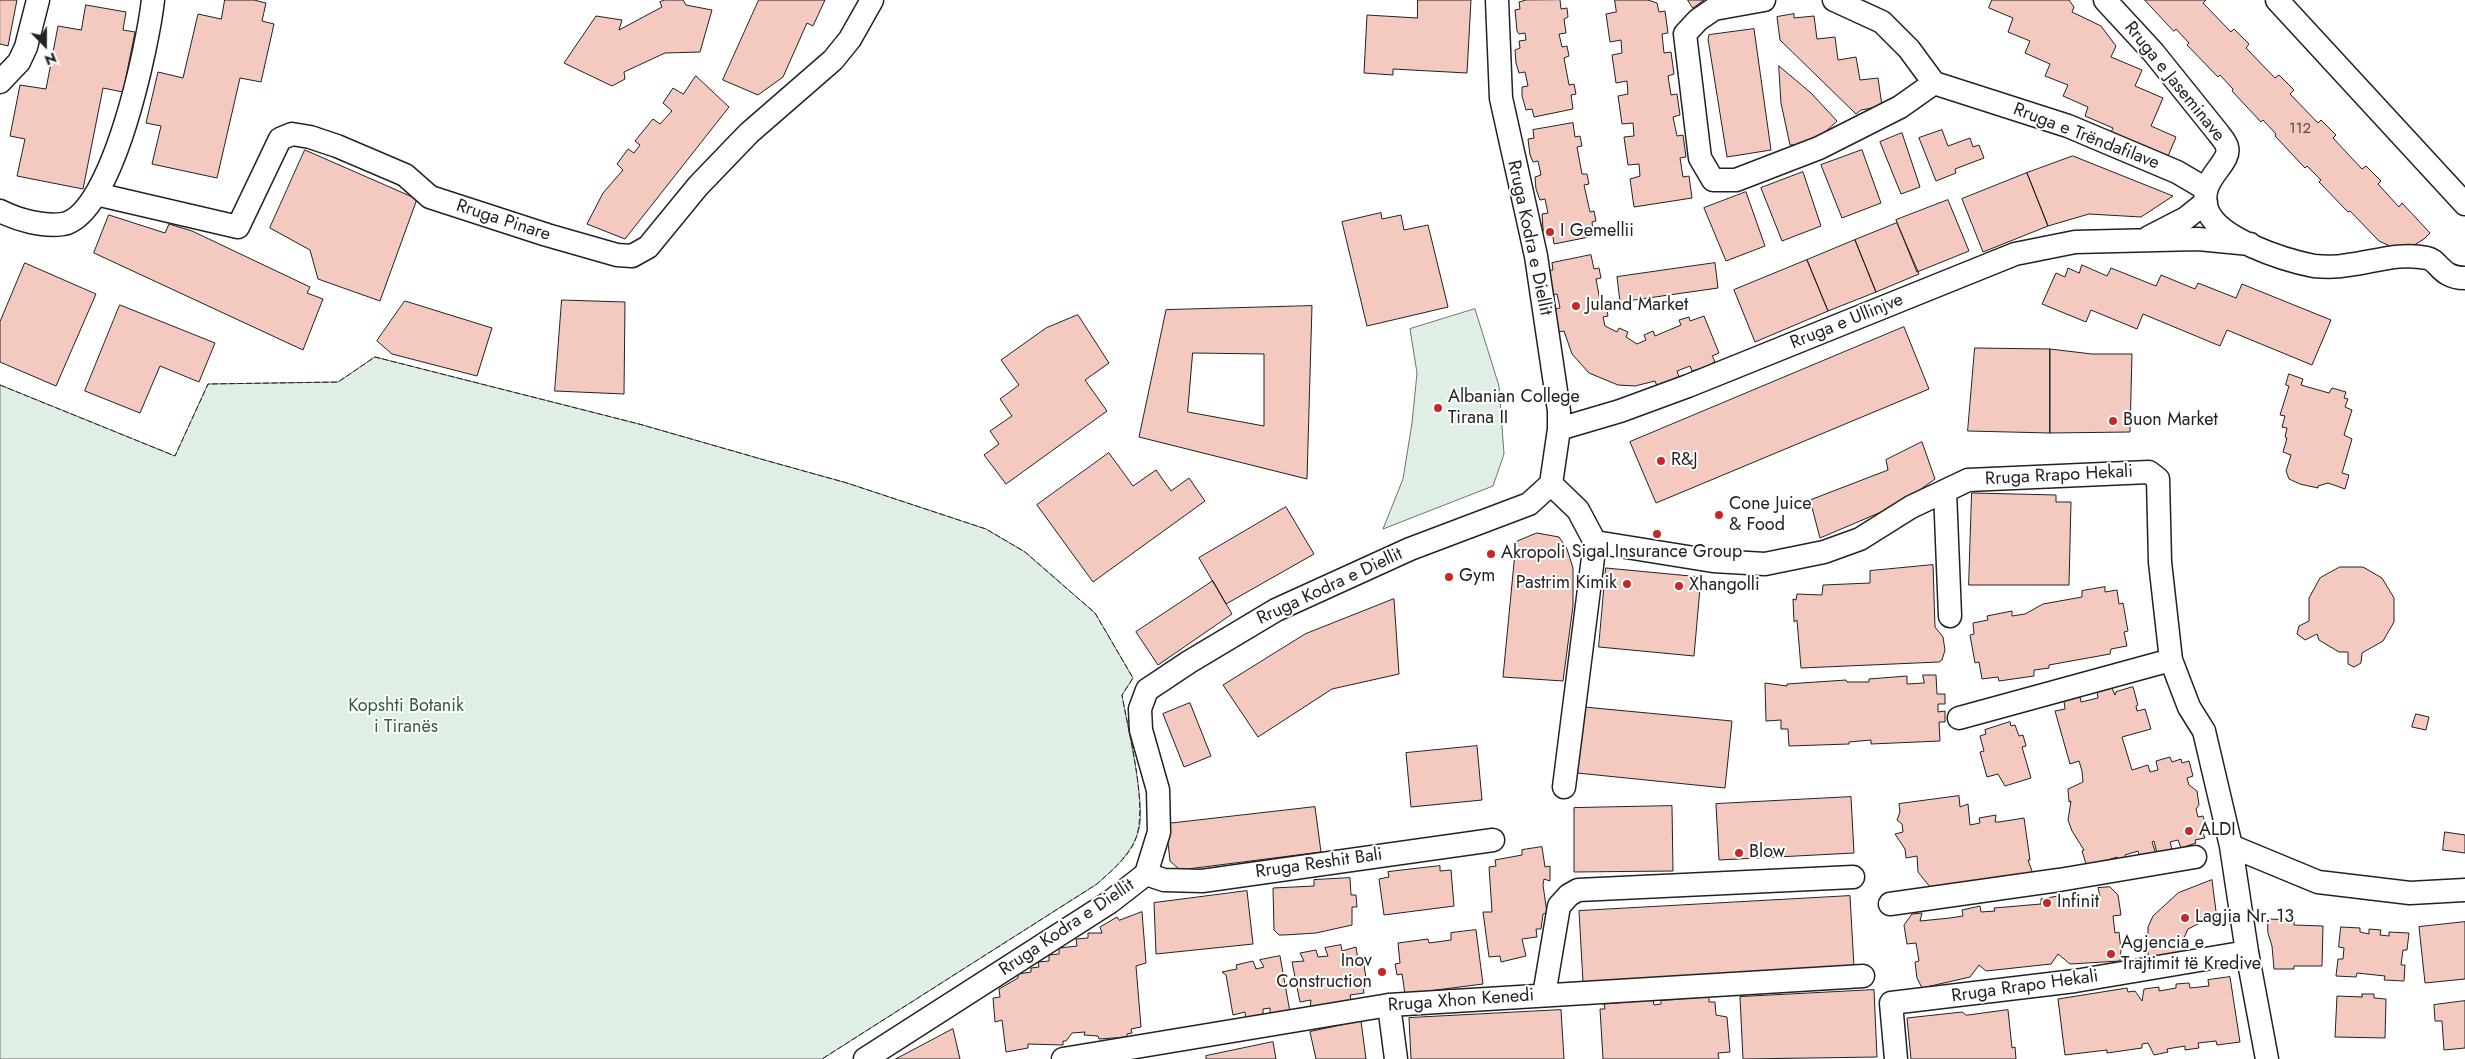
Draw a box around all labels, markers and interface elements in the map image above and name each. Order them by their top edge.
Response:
street label: Rruga e Jaseminave [2119,18,2229,146]
north arrow [20,20,70,70]
text: N [42,48,60,70]
street label: Rruga e Trëndafilave [2010,99,2162,175]
house number: 112 [2289,120,2311,138]
street label: Rruga Kodra e Diellit [1502,158,1556,318]
street label: Rruga Pinare [453,196,553,246]
place label: I Gemellii [1560,221,1634,243]
marker: I Gemellii [1544,226,1556,238]
street label: Rruga e Ullinjve [1787,290,1907,354]
place label: Juland Market [1586,295,1688,317]
marker: Juland Market [1570,300,1582,312]
place label: Albanian College Tirana II [1448,387,1580,429]
marker: Albanian College Tirana II [1432,402,1444,414]
place label: Buon Market [2123,410,2218,432]
marker: Buon Market [2107,415,2119,427]
place label: R&J [1671,450,1698,472]
marker: R&J [1655,455,1667,467]
street label: Rruga Rrapo Hekali [1985,461,2133,491]
place label: Cone Juice & Food [1729,494,1812,536]
marker: Cone Juice & Food [1713,509,1725,521]
marker: Sigal Insurance Group [1651,528,1663,540]
place label: Sigal Insurance Group [1572,542,1742,564]
place label: Akropoli [1501,543,1565,565]
street label: Rruga Kodra e Diellit [1254,544,1406,630]
marker: Akropoli [1485,548,1497,560]
place label: Gym [1459,566,1495,588]
marker: Gym [1443,571,1455,583]
place label: Pastrim Kimik [1516,573,1617,595]
place label: Xhangolli [1689,575,1760,597]
marker: Pastrim Kimik [1621,578,1633,590]
marker: Xhangolli [1673,580,1685,592]
park label: Kopshti Botanik i Tiranës [348,696,464,739]
place label: ALDI [2199,820,2236,842]
marker: ALDI [2183,825,2195,837]
place label: Blow [1749,842,1785,864]
street label: Rruga Reshit Bali [1254,844,1384,884]
marker: Blow [1733,847,1745,859]
street label: Rruga Kodra e Diellit [995,875,1139,981]
place label: Infinit [2057,892,2099,914]
marker: Infinit [2041,897,2053,909]
place label: Lagjia Nr. 13 [2195,907,2294,929]
marker: Lagjia Nr. 13 [2179,912,2191,924]
place label: Agjencia e Trajtimit të Kredive [2121,933,2261,976]
marker: Agjencia e Trajtimit të Kredive [2105,948,2117,960]
place label: Inov Construction [1276,951,1372,994]
marker: Inov Construction [1376,966,1388,978]
street label: Rruga Rrapo Hekali [1950,966,2100,1008]
street label: Rruga Xhon Kenedi [1387,985,1535,1017]

